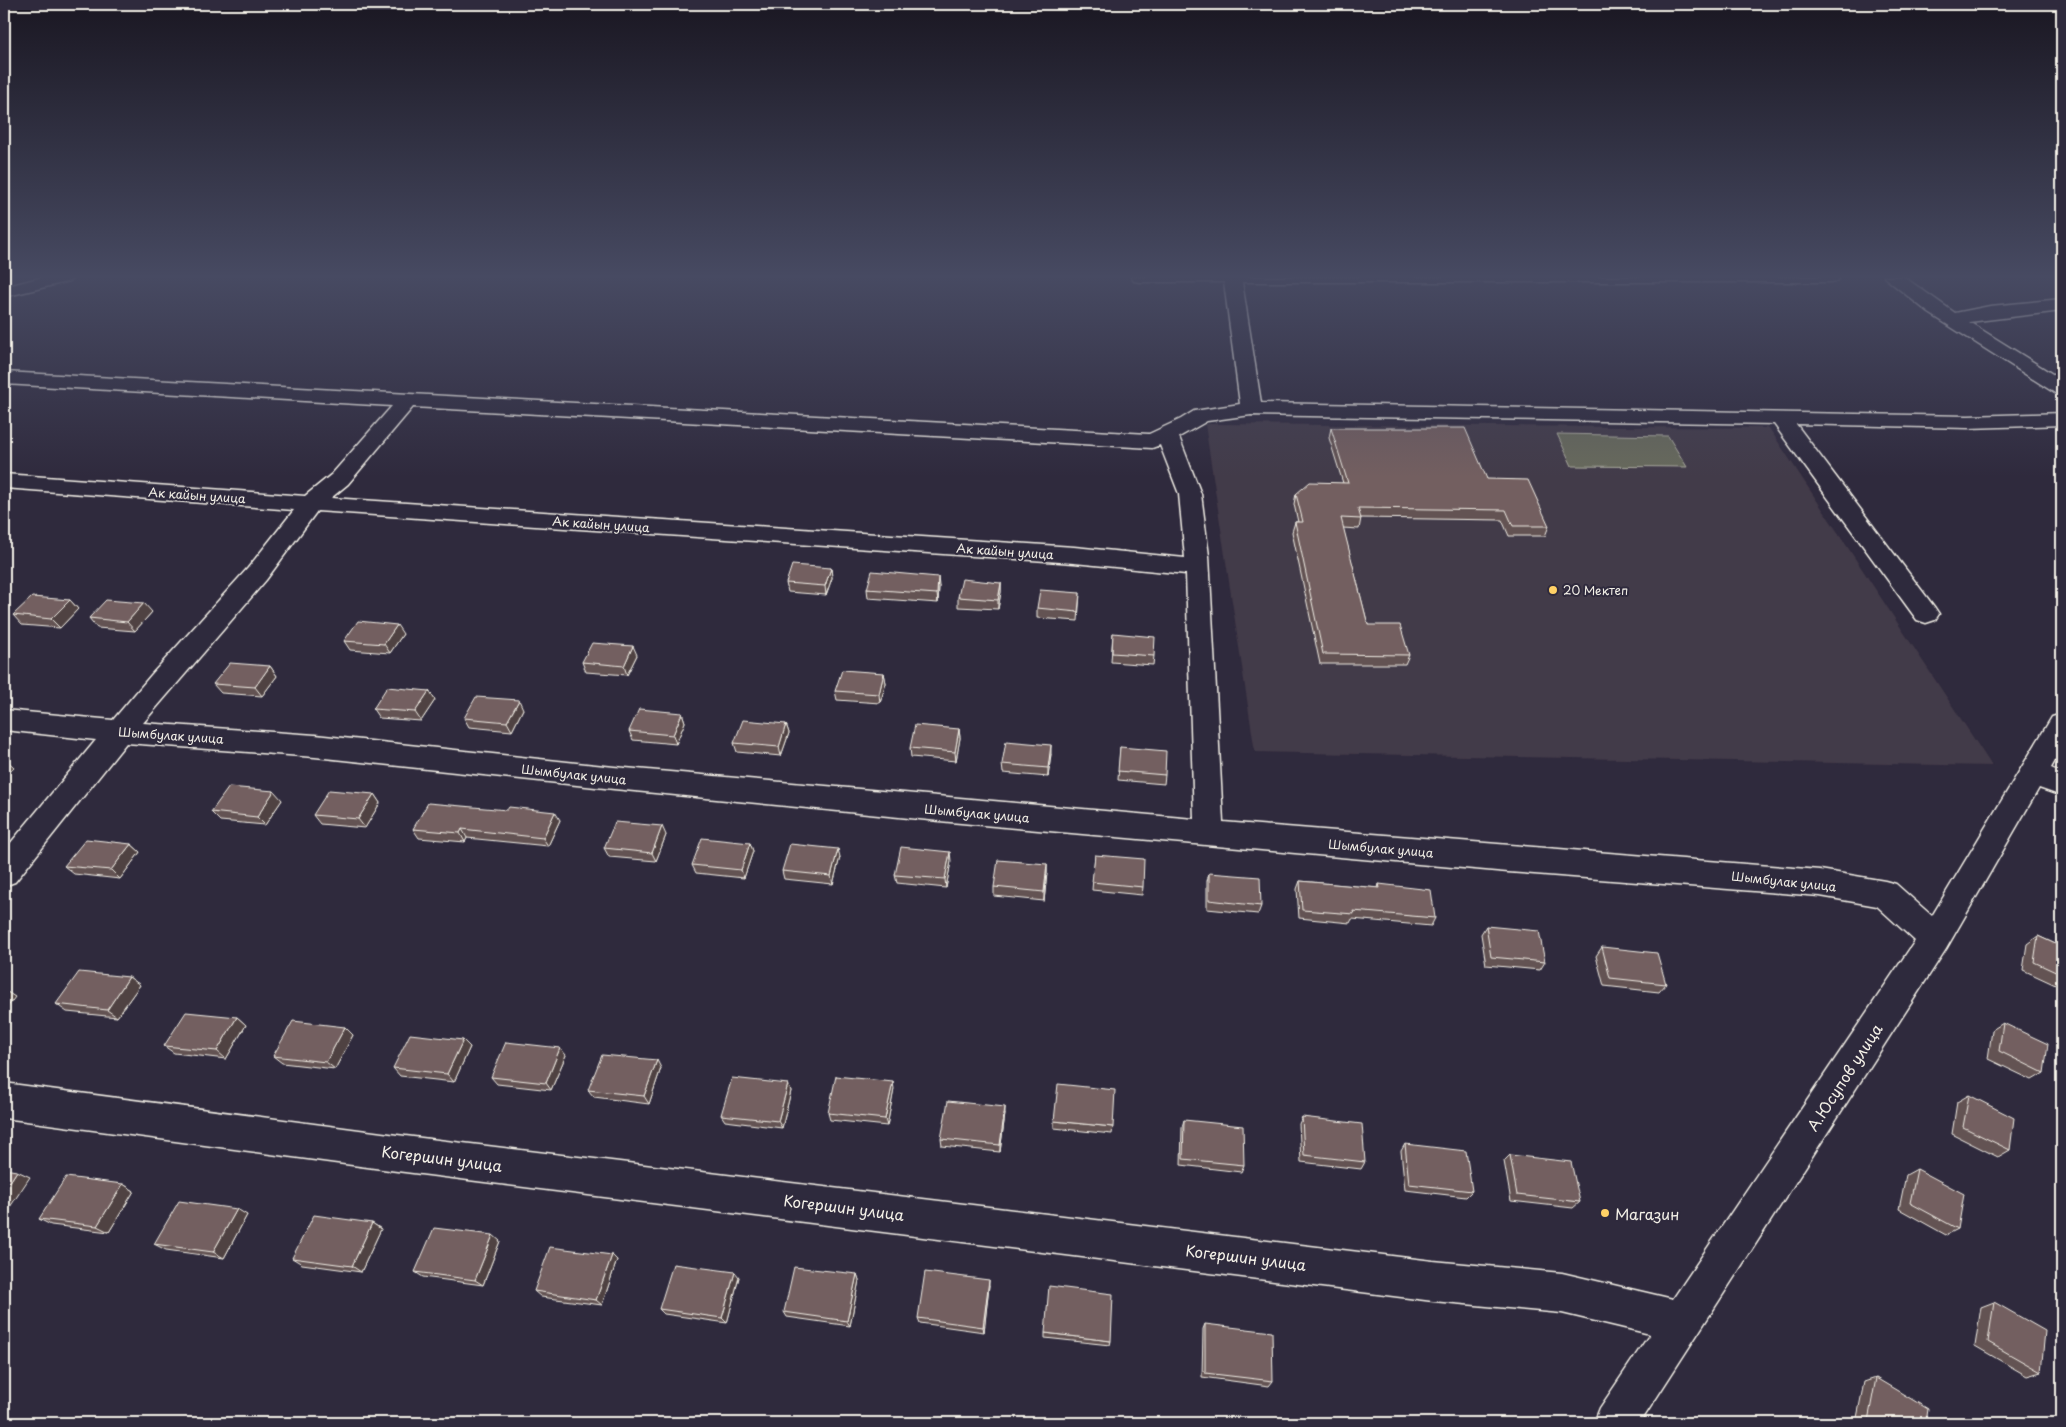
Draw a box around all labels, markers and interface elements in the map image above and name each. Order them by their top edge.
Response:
street label: Ак кайын улица [148,483,247,507]
street label: Ак кайын улица [552,512,651,536]
street label: Ак кайын улица [956,539,1055,563]
place label: 20 Мектеп [1563,581,1628,599]
marker: 20 Мектеп [1547,584,1559,596]
street label: Шымбулак улица [118,722,225,748]
street label: Шымбулак улица [521,760,628,789]
street label: Шымбулак улица [924,799,1031,827]
street label: Шымбулак улица [1328,834,1435,862]
street label: Шымбулак улица [1731,867,1838,896]
street label: А.Юсупов улица [1801,1018,1888,1135]
street label: Когершин улица [380,1139,504,1177]
street label: Когершин улица [782,1188,906,1226]
place label: Магазин [1615,1202,1679,1225]
marker: Магазин [1599,1207,1611,1219]
street label: Когершин улица [1184,1238,1308,1276]

